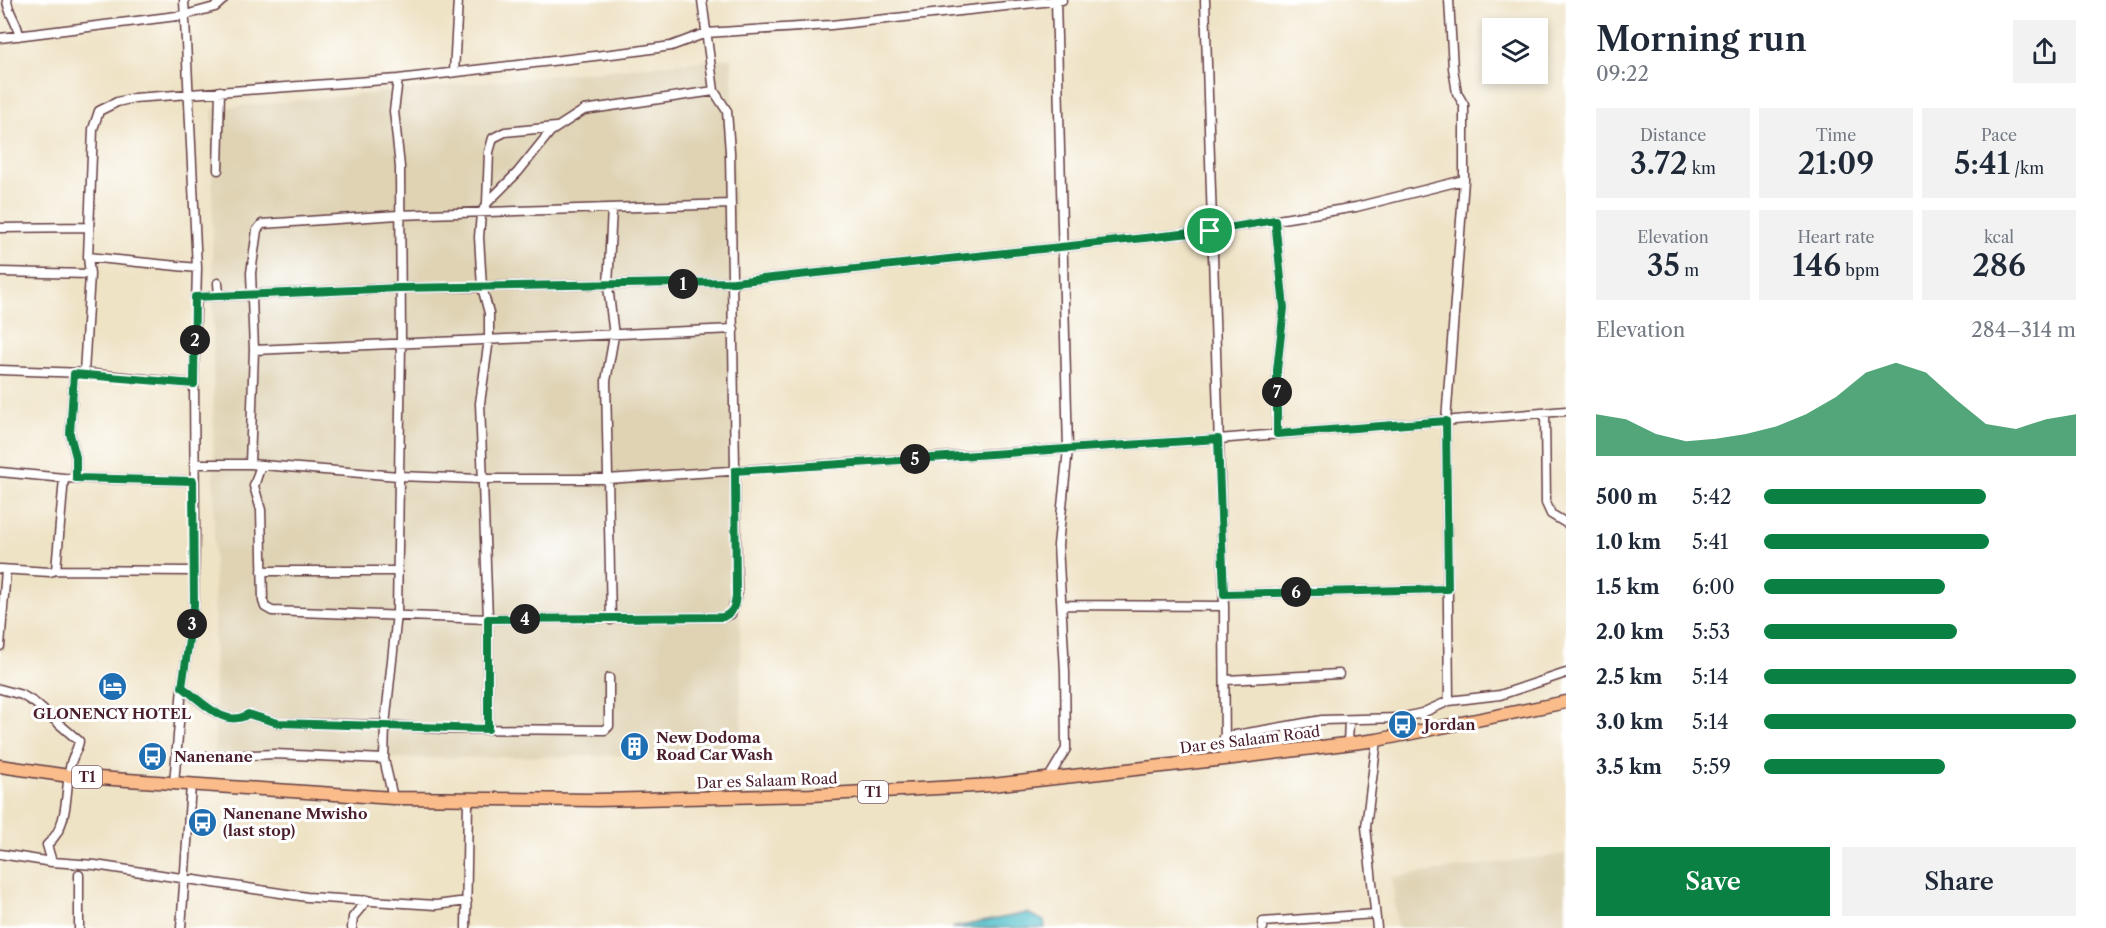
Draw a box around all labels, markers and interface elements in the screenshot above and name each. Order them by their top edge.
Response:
map controls [1482,18,1548,84]
button: layers [1482,18,1548,84]
text: Morning run [1596,19,1807,60]
button: share [2013,20,2076,83]
text: 09:22 [1596,62,1649,86]
text: Distance [1640,125,1706,145]
text: Time [1816,125,1856,145]
text: Pace [1981,125,2017,145]
text: 3.72 [1630,145,1688,182]
text: 21:09 [1798,145,1874,182]
text: 5:41 [1954,145,2010,182]
text: km [1688,158,1716,178]
text: /km [2010,158,2044,178]
pin [1184,205,1235,256]
icon: arrive [1193,214,1226,247]
text: Elevation [1637,227,1709,247]
text: Heart rate [1797,227,1875,247]
text: kcal [1984,227,2014,247]
text: 35 [1647,247,1680,284]
text: 146 [1792,247,1841,284]
text: 286 [1972,247,2026,284]
text: m [1680,260,1699,280]
text: bpm [1841,260,1880,280]
pin: 1 [668,269,698,299]
text: 1 [679,274,687,294]
text: Elevation [1596,318,1685,342]
text: 284–314 m [1971,318,2076,342]
pin: 2 [180,325,210,355]
text: 2 [190,330,200,350]
pin: 7 [1262,377,1292,407]
text: 7 [1273,382,1281,402]
pin: 5 [900,444,930,474]
text: 5 [911,449,919,469]
text: 500 m [1596,485,1657,509]
text: 5:42 [1692,485,1732,509]
text: 1.0 km [1596,530,1661,554]
text: 5:41 [1692,530,1728,554]
text: 1.5 km [1596,575,1660,599]
text: 6:00 [1692,575,1735,599]
pin: 6 [1281,577,1311,607]
text: 6 [1291,582,1301,602]
pin: 4 [510,604,540,634]
pin: 3 [177,609,207,639]
text: 4 [520,609,530,629]
text: 3 [187,614,197,634]
text: 2.0 km [1596,620,1664,644]
text: 5:53 [1692,620,1730,644]
text: 2.5 km [1596,665,1663,689]
text: 5:14 [1692,665,1728,689]
hotel icon: GLONENCY HOTEL [96,671,128,703]
place label: GLONENCY HOTEL [33,704,192,723]
bus stop icon: Jordan [1387,709,1419,741]
text: 3.0 km [1596,710,1663,734]
text: 5:14 [1692,710,1728,734]
place label: Jordan [1421,715,1476,734]
street label: Dar es Salaam Road [1179,721,1321,758]
place label: New Dodoma Road Car Wash [656,728,774,764]
building icon: New Dodoma Road Car Wash [619,731,651,763]
bus stop icon: Nanenane [137,741,169,773]
place label: Nanenane [174,747,253,766]
text: 3.5 km [1596,755,1662,779]
text: 5:59 [1692,755,1731,779]
road number: T1 [72,766,102,788]
street label: Dar es Salaam Road [696,769,838,792]
road number: T1 [858,781,888,803]
place label: Nanenane Mwisho (last stop) [223,804,367,840]
bus stop icon: Nanenane Mwisho (last stop) [186,807,218,839]
button: Save [1596,847,1830,916]
button: Share [1842,847,2076,916]

